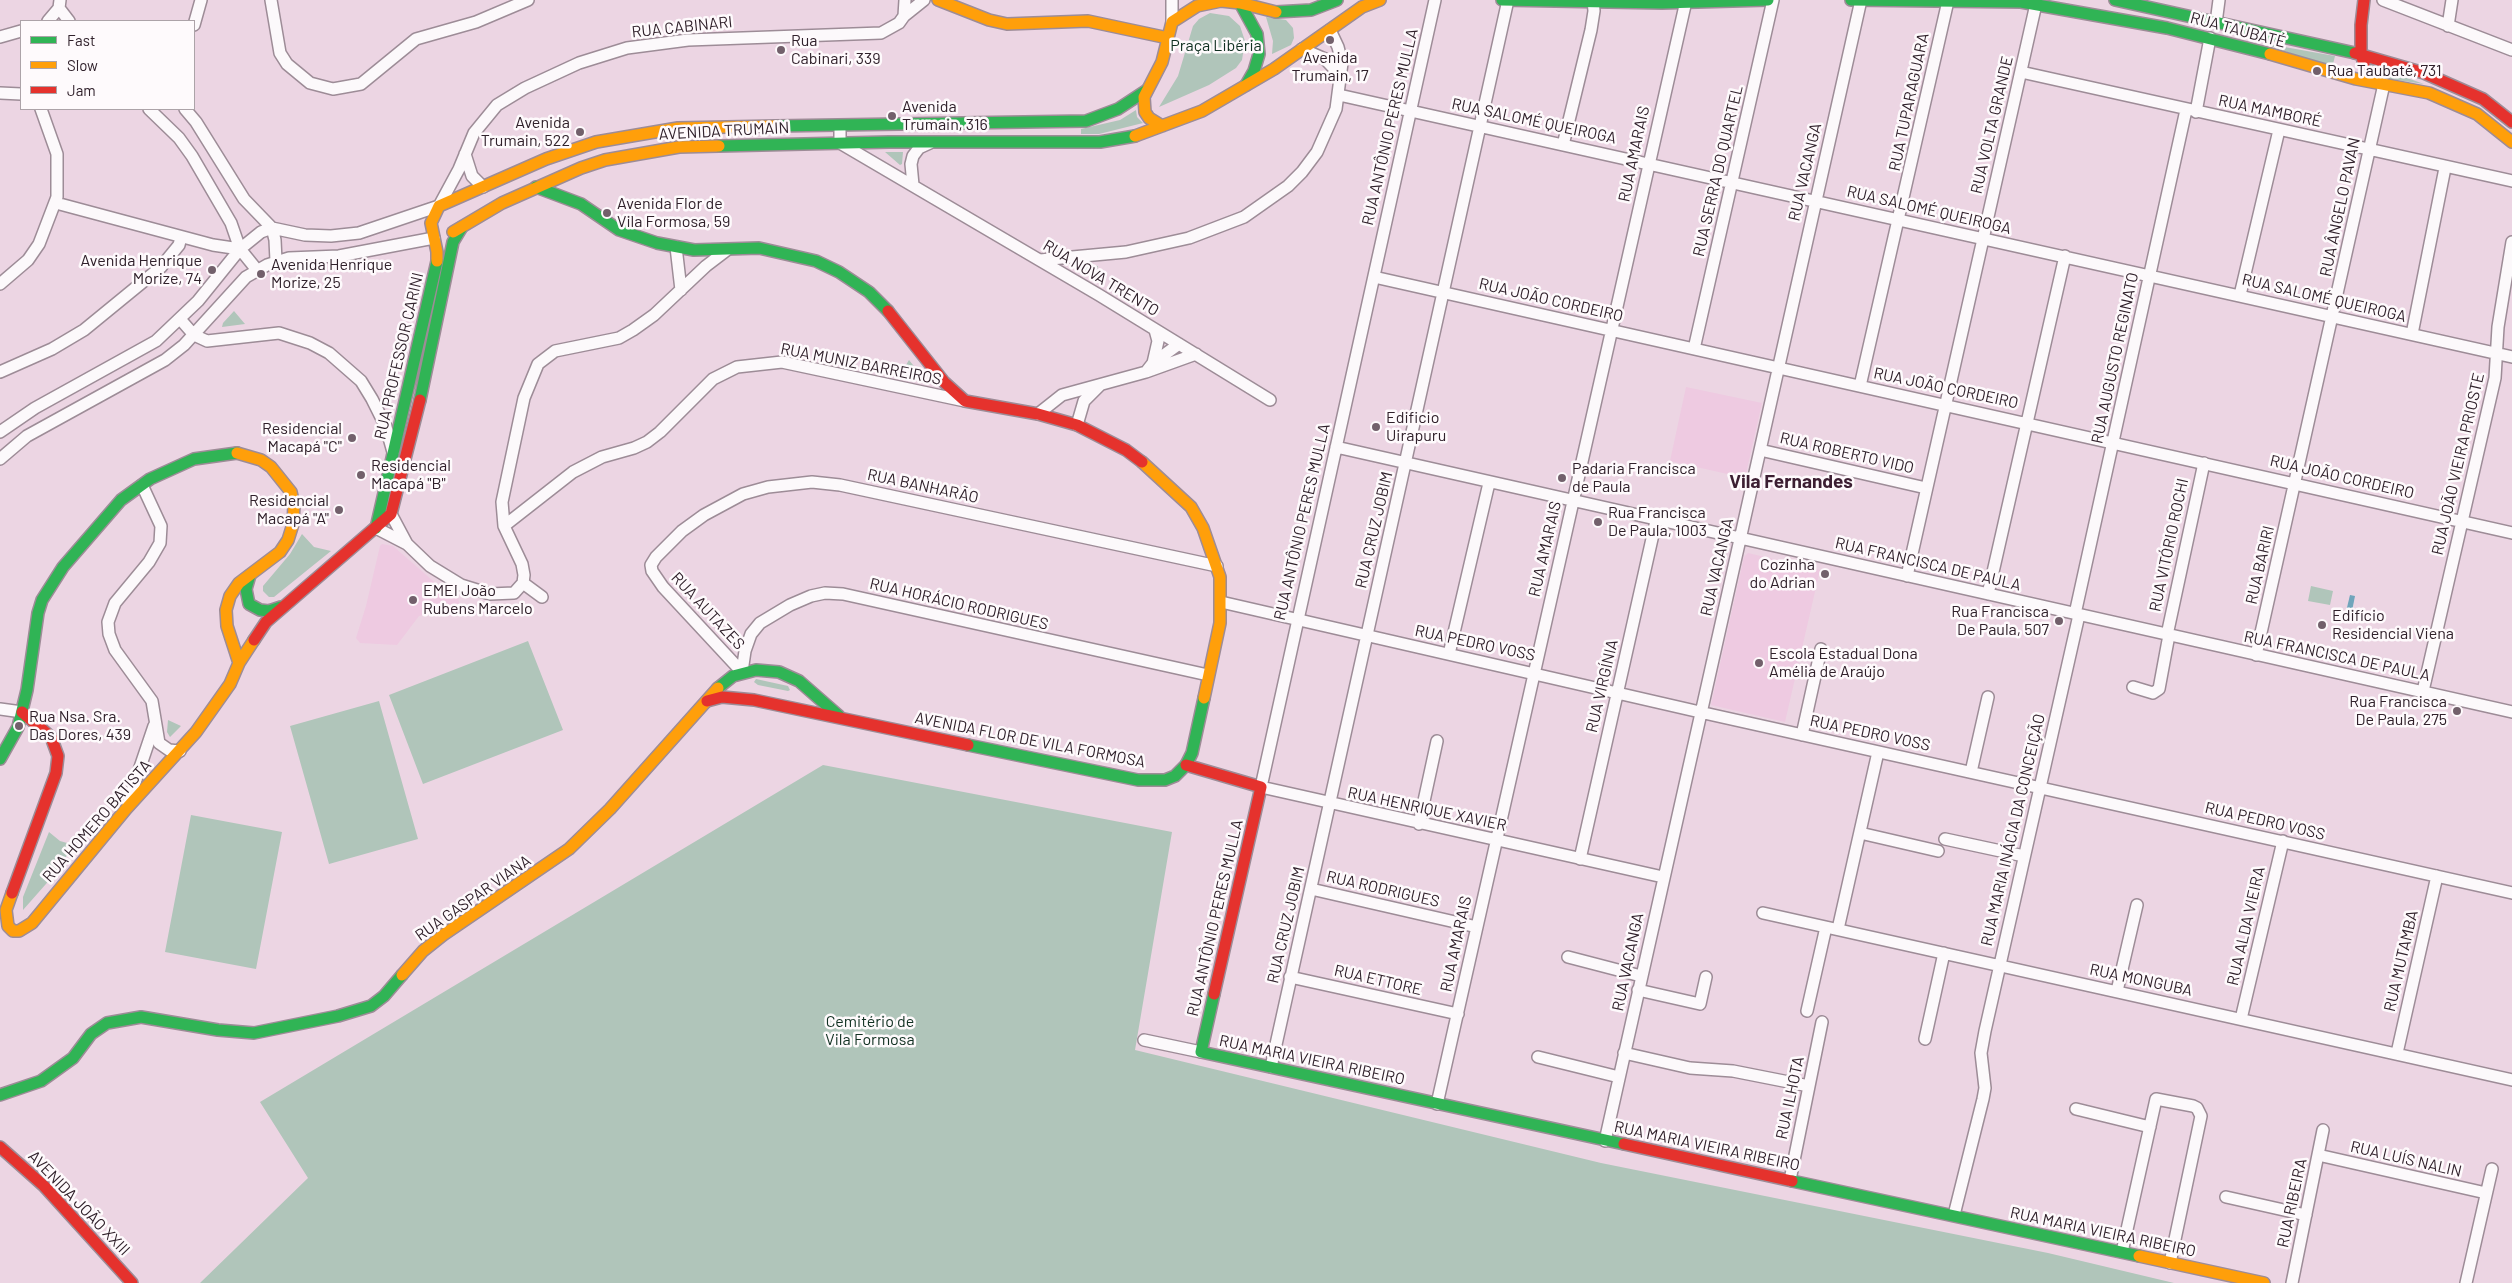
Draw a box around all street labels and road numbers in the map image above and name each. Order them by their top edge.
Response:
street label: RUA TAUBATÉ [2188,8,2288,52]
street label: RUA CABINARI [631,12,733,42]
street label: RUA ANTÔNIO PERES MULLA [1358,27,1422,227]
street label: RUA TUPARAGUARA [1885,31,1933,173]
street label: RUA VOLTA GRANDE [1967,54,2017,196]
street label: RUA SERRA DO QUARTEL [1689,84,1747,258]
street label: RUA MAMBORÉ [2217,91,2323,131]
street label: RUA SALOMÉ QUEIROGA [1450,94,1618,148]
street label: RUA AMARAIS [1614,104,1654,204]
street label: AVENIDA TRUMAIN [658,118,790,144]
street label: RUA VACANGA [1784,121,1826,223]
street label: RUA ÂNGELO PAVAN [2316,136,2364,278]
street label: RUA SALOMÉ QUEIROGA [1845,182,2013,238]
street label: RUA NOVA TRENTO [1039,236,1163,320]
street label: RUA SALOMÉ QUEIROGA [2240,270,2408,326]
street label: RUA PROFESSOR CARINI [370,271,428,441]
street label: RUA AUGUSTO REGINATO [2087,271,2143,445]
street label: RUA JOÃO CORDEIRO [1477,274,1625,326]
street label: RUA MUNIZ BARREIROS [779,339,943,389]
street label: RUA JOÃO CORDEIRO [1872,363,2020,413]
street label: RUA JOÃO VIEIRA PRIOSTE [2428,371,2488,557]
street label: RUA ANTÔNIO PERES MULLA [1270,422,1334,622]
street label: RUA ROBERTO VIDO [1778,428,1916,478]
street label: RUA JOÃO CORDEIRO [2268,451,2416,503]
street label: RUA BANHARÃO [866,465,980,507]
street label: RUA CRUZ JOBIM [1351,470,1397,590]
street label: RUA VITÓRIO ROCHI [2145,477,2193,613]
street label: RUA AMARAIS [1525,499,1565,599]
street label: RUA VACANGA [1696,516,1738,618]
street label: RUA BARIRI [2242,524,2278,606]
street label: RUA FRANCISCA DE PAULA [1833,533,2023,595]
street label: RUA AUTAZES [667,568,749,654]
street label: RUA HORÁCIO RODRIGUES [868,574,1050,634]
street label: RUA PEDRO VOSS [1413,621,1537,665]
street label: RUA FRANCISCA DE PAULA [2242,627,2432,685]
street label: RUA VIRGÍNIA [1582,638,1622,734]
street label: AVENIDA FLOR DE VILA FORMOSA [913,708,1147,772]
street label: RUA PEDRO VOSS [1808,711,1932,755]
street label: RUA MARIA INÁCIA DA CONCEIÇÃO [1977,712,2049,948]
street label: RUA HOMERO BATISTA [39,756,155,886]
street label: RUA HENRIQUE XAVIER [1346,783,1508,835]
street label: RUA PEDRO VOSS [2203,798,2327,844]
street label: RUA ANTÔNIO PERES MULLA [1183,818,1247,1018]
street label: RUA GASPAR VIANA [411,851,535,945]
street label: RUA CRUZ JOBIM [1263,865,1309,985]
street label: RUA ALDA VIEIRA [2223,865,2269,987]
street label: RUA RODRIGUES [1324,867,1442,911]
street label: RUA AMARAIS [1436,894,1476,994]
street label: RUA MUTAMBA [2380,908,2422,1014]
street label: RUA VACANGA [1608,911,1648,1013]
street label: RUA MONGUBA [2088,960,2194,1000]
street label: RUA ETTORE [1332,961,1424,999]
street label: RUA MARIA VIEIRA RIBEIRO [1217,1031,1407,1089]
street label: RUA ILHOTA [1772,1055,1808,1141]
street label: RUA MARIA VIEIRA RIBEIRO [1612,1117,1802,1175]
street label: RUA LUÍS NALIN [2348,1137,2464,1181]
street label: AVENIDA JOÃO XXIII [24,1147,134,1259]
street label: RUA RIBEIRA [2273,1157,2311,1249]
street label: RUA MARIA VIEIRA RIBEIRO [2008,1203,2198,1261]

